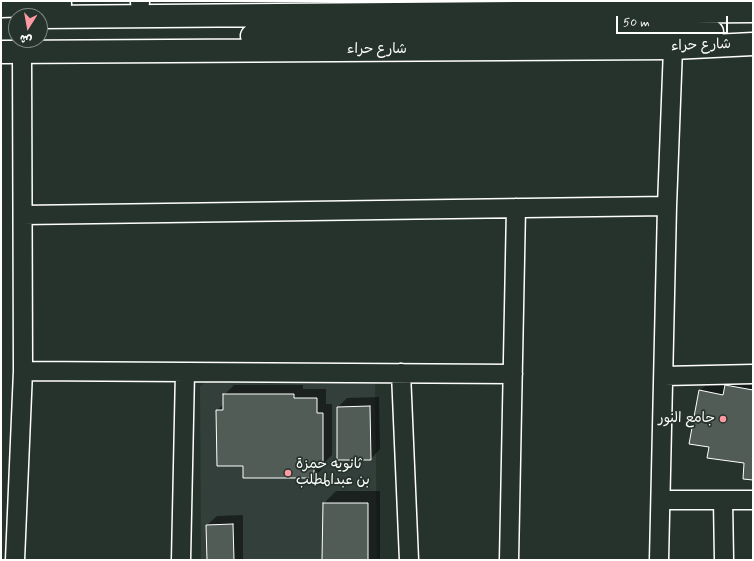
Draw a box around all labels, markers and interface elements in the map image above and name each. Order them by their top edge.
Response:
north arrow [8,8,48,48]
scale bar [618,8,730,34]
text: 50 m [623,15,650,31]
text: ش [19,31,33,47]
street label: شارع حراء [671,37,731,55]
street label: شارع حراء [347,42,407,58]
place label: جامع النور [658,411,715,427]
marker: جامع النور [718,414,728,424]
place label: ثانويه حمزة بن عبدالمطلب [296,457,370,490]
marker: ثانويه حمزة بن عبدالمطلب [283,468,293,478]

